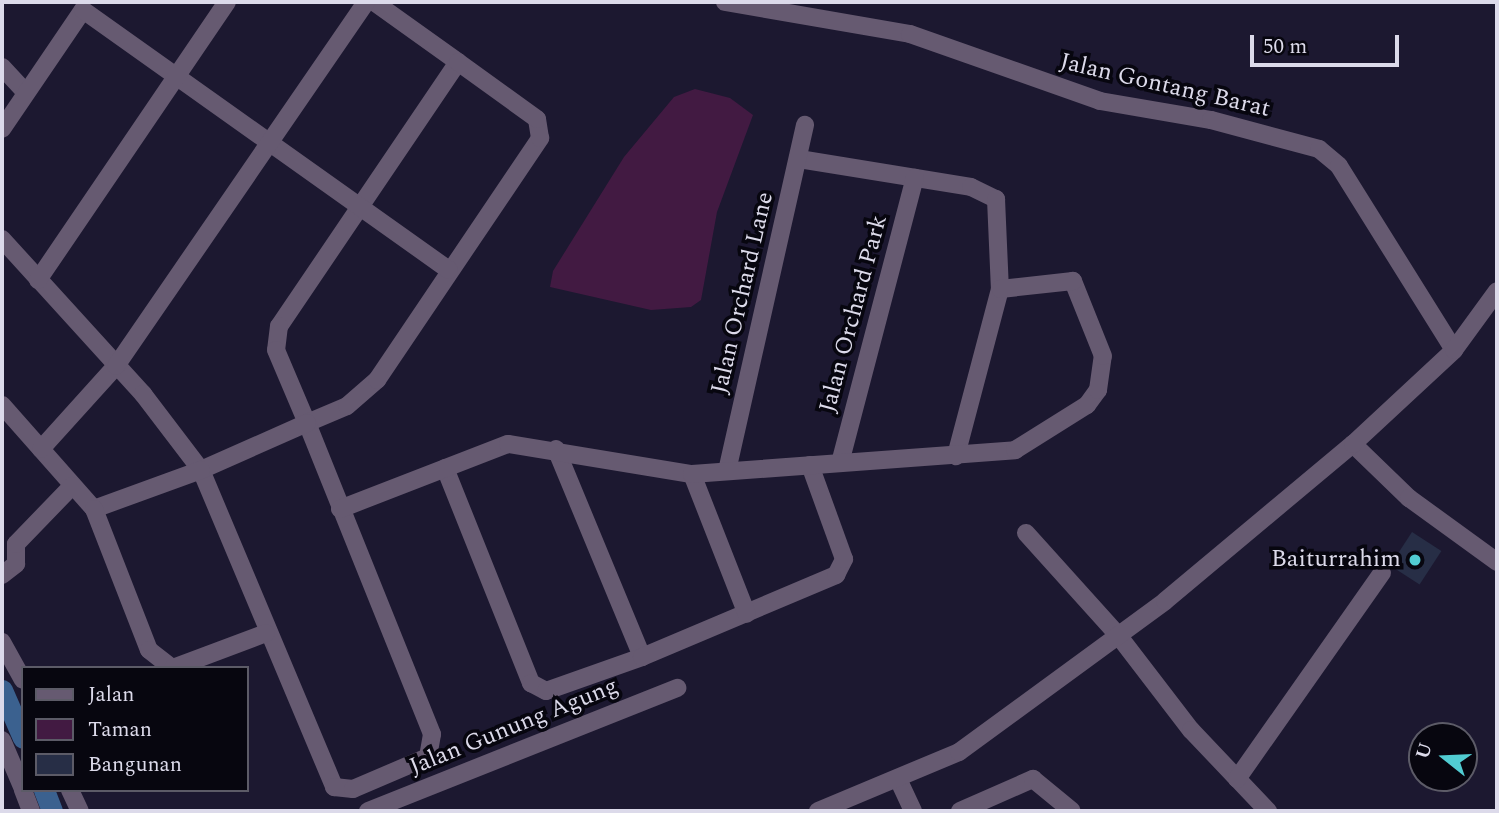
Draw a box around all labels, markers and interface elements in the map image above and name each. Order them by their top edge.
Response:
scale bar [1254,21,1403,65]
text: 50 m [1263,31,1307,63]
street label: Jalan Gontang Barat [1057,48,1273,124]
street label: Jalan Orchard Lane [706,189,780,397]
street label: Jalan Orchard Park [814,212,894,416]
place label: Baiturrahim [1271,546,1401,574]
marker: Baiturrahim [1407,552,1423,568]
legend [21,666,248,792]
street label: Jalan Gunung Agung [406,672,622,782]
text: Jalan [88,679,134,711]
text: Taman [88,714,152,746]
north arrow [1408,722,1478,792]
text: U [1408,739,1441,763]
text: Bangunan [88,749,182,781]

